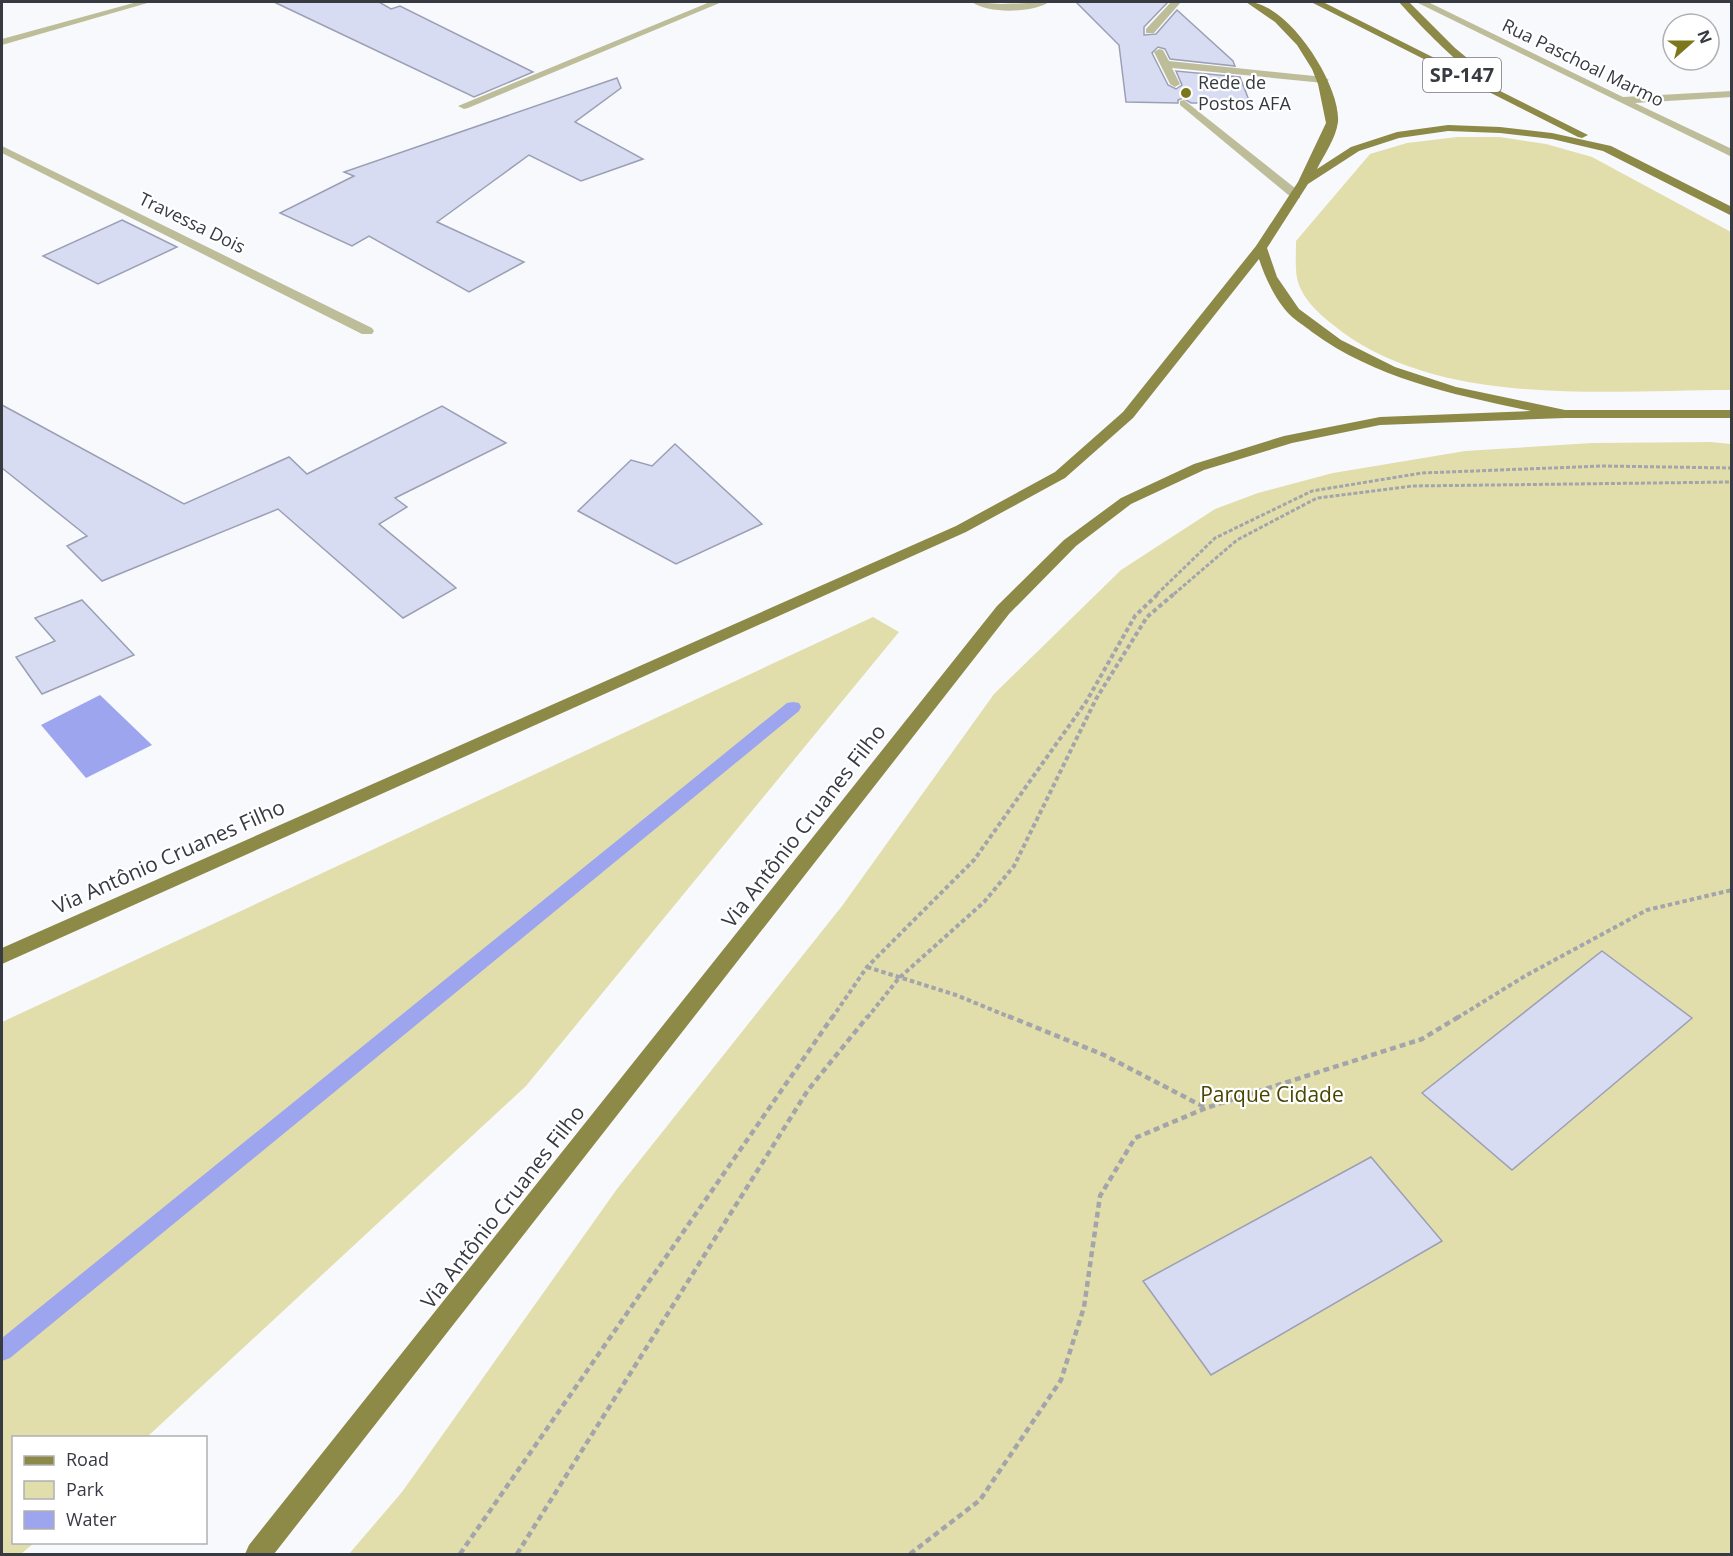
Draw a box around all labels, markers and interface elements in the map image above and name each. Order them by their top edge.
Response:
north arrow [1661,12,1721,72]
street label: Rua Paschoal Marmo [1499,13,1668,112]
text: N [1692,27,1718,47]
road number: SP-147 [1423,58,1501,92]
place label: Rede de Postos AFA [1198,70,1291,115]
marker: Rede de Postos AFA [1179,86,1193,100]
street label: Travessa Dois [135,186,249,258]
street label: Via Antônio Cruanes Filho [715,718,891,933]
street label: Via Antônio Cruanes Filho [48,792,289,920]
park label: Parque Cidade [1200,1080,1344,1108]
street label: Via Antônio Cruanes Filho [414,1099,590,1314]
legend [12,1436,207,1544]
text: Road [66,1447,109,1471]
text: Park [66,1477,104,1501]
text: Water [66,1507,117,1531]

